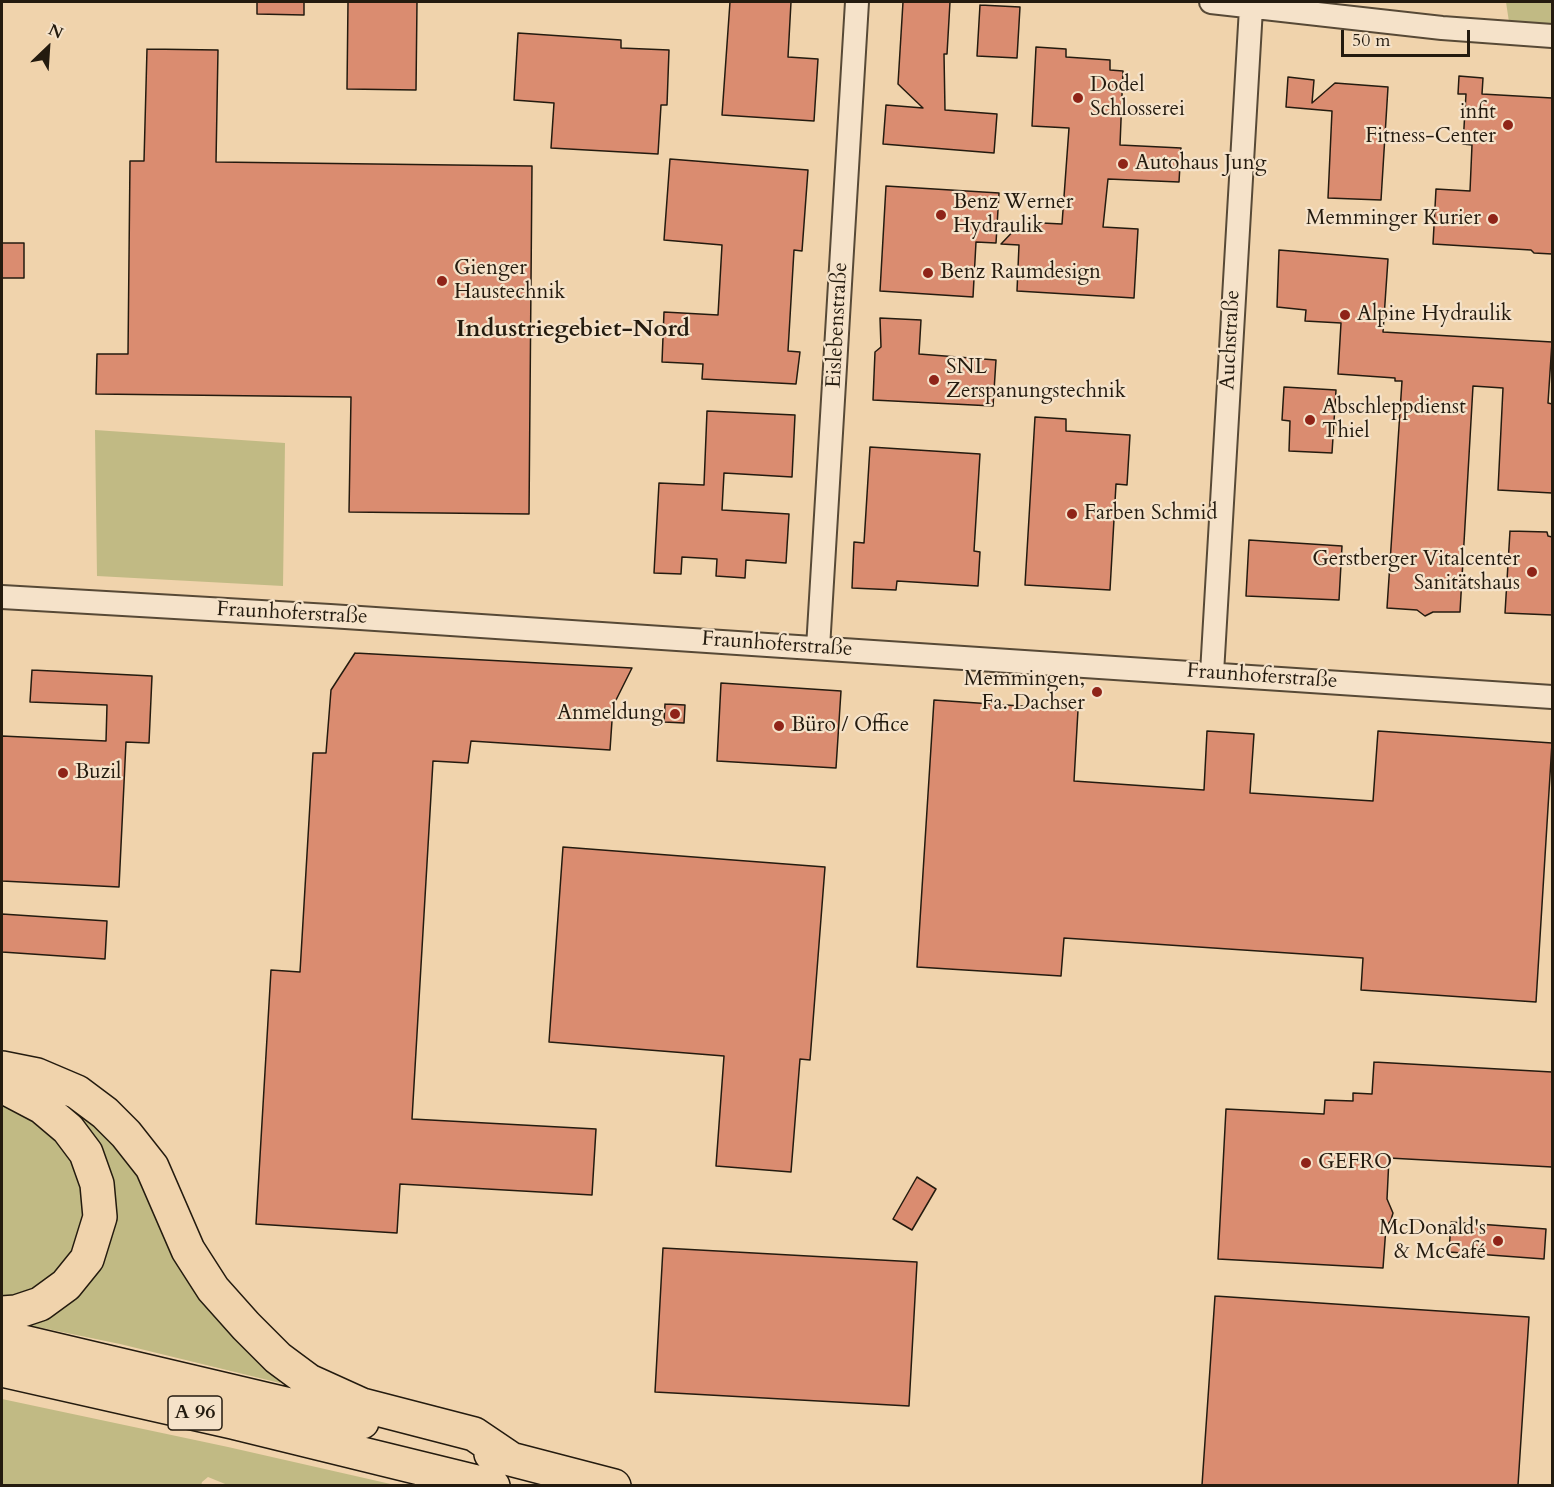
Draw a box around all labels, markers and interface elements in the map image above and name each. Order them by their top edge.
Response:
north arrow [18,18,78,78]
scale bar [1344,18,1473,56]
text: N [45,19,67,45]
text: 50 m [1352,28,1391,53]
place label: Dodel Schlosserei [1090,73,1185,123]
marker: Dodel Schlosserei [1071,91,1085,105]
place label: infit Fitness-Center [1365,100,1496,150]
marker: infit Fitness-Center [1501,118,1515,132]
place label: Autohaus Jung [1135,151,1267,177]
marker: Autohaus Jung [1116,157,1130,171]
place label: Benz Werner Hydraulik [953,190,1073,240]
place label: Memminger Kurier [1306,206,1481,232]
marker: Benz Werner Hydraulik [934,208,948,222]
marker: Memminger Kurier [1486,212,1500,226]
place label: Gienger Haustechnik [454,256,566,306]
place label: Benz Raumdesign [940,260,1101,286]
street label: Eislebenstraße [822,261,854,389]
marker: Benz Raumdesign [921,266,935,280]
marker: Gienger Haustechnik [435,274,449,288]
street label: Auchstraße [1216,289,1246,391]
place label: Alpine Hydraulik [1357,302,1512,328]
marker: Alpine Hydraulik [1338,308,1352,322]
district label: Industriegebiet-Nord [456,316,690,344]
place label: SNL Zerspanungstechnik [946,355,1126,405]
marker: SNL Zerspanungstechnik [927,373,941,387]
place label: Abschleppdienst Thiel [1322,395,1466,445]
marker: Abschleppdienst Thiel [1303,413,1317,427]
place label: Farben Schmid [1084,501,1218,527]
marker: Farben Schmid [1065,507,1079,521]
place label: Gerstberger Vitalcenter Sanitätshaus [1312,547,1520,597]
marker: Gerstberger Vitalcenter Sanitätshaus [1525,565,1539,579]
street label: Fraunhoferstraße [216,597,368,631]
street label: Fraunhoferstraße [701,627,853,663]
street label: Fraunhoferstraße [1186,659,1338,695]
place label: Memmingen, Fa. Dachser [964,667,1085,717]
marker: Memmingen, Fa. Dachser [1090,685,1104,699]
place label: Anmeldung [557,701,663,727]
marker: Anmeldung [668,707,682,721]
place label: Büro / Office [791,713,909,739]
marker: Büro / Office [772,719,786,733]
place label: Buzil [75,760,121,786]
marker: Buzil [56,766,70,780]
place label: GEFRO [1318,1150,1392,1176]
marker: GEFRO [1299,1156,1313,1170]
place label: McDonald's & McCafé [1379,1216,1486,1266]
marker: McDonald's & McCafé [1491,1234,1505,1248]
road number: A 96 [168,1396,222,1430]

